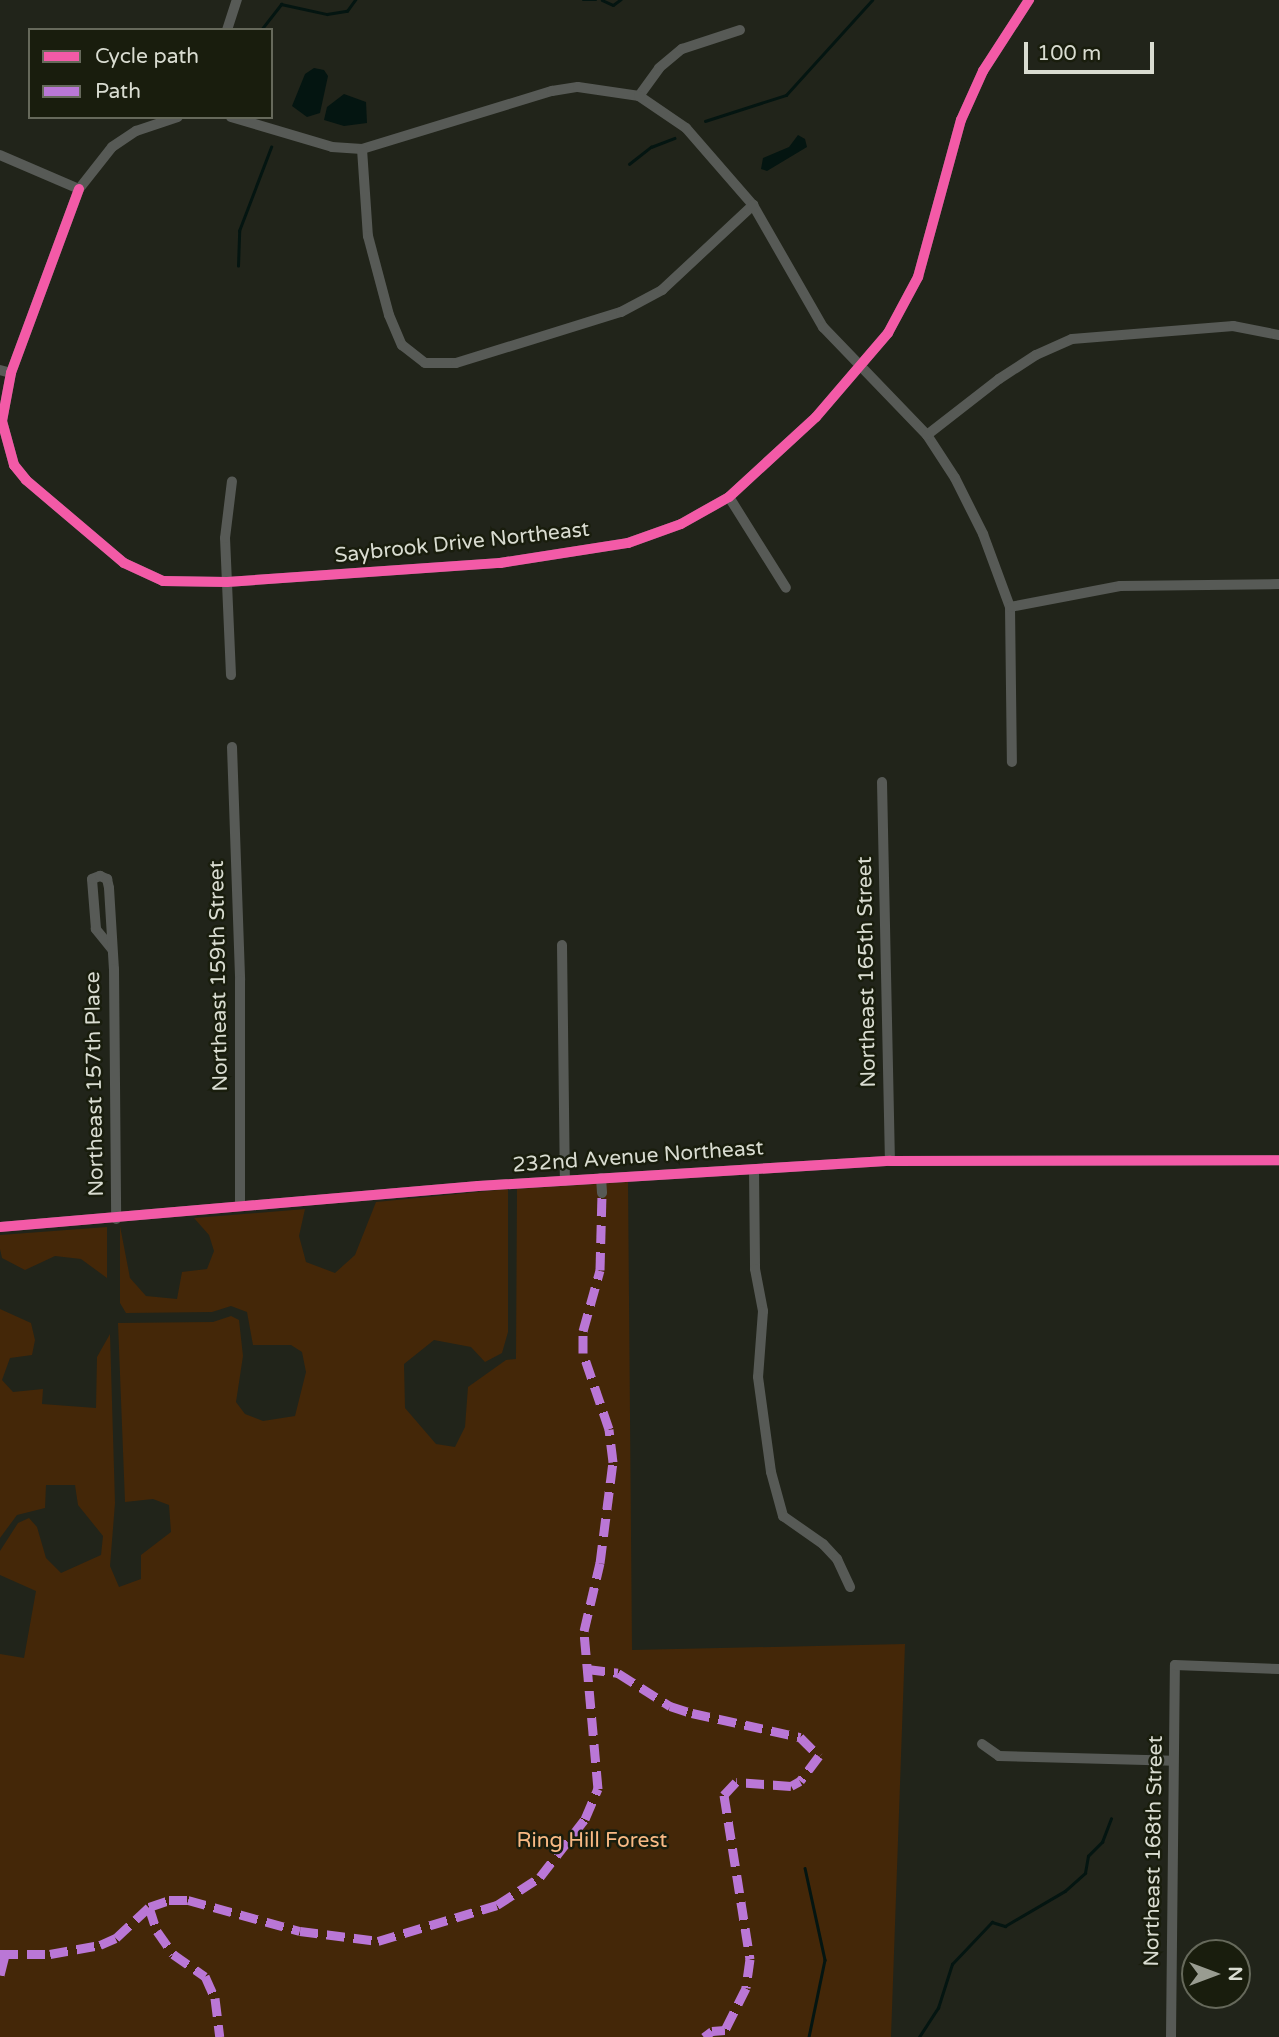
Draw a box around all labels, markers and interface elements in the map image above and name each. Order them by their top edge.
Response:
legend [28,28,273,119]
scale bar [1027,28,1156,72]
text: 100 m [1037,41,1101,66]
text: Cycle path [95,44,199,69]
text: Path [95,79,141,104]
street label: Saybrook Drive Northeast [333,517,591,569]
street label: Northeast 165th Street [852,856,882,1088]
street label: Northeast 159th Street [204,860,234,1092]
street label: Northeast 157th Place [80,971,110,1197]
street label: 232nd Avenue Northeast [512,1136,764,1178]
street label: Northeast 168th Street [1139,1735,1169,1967]
park label: Ring Hill Forest [517,1828,667,1854]
north arrow [1181,1939,1251,2009]
text: N [1224,1966,1246,1982]

